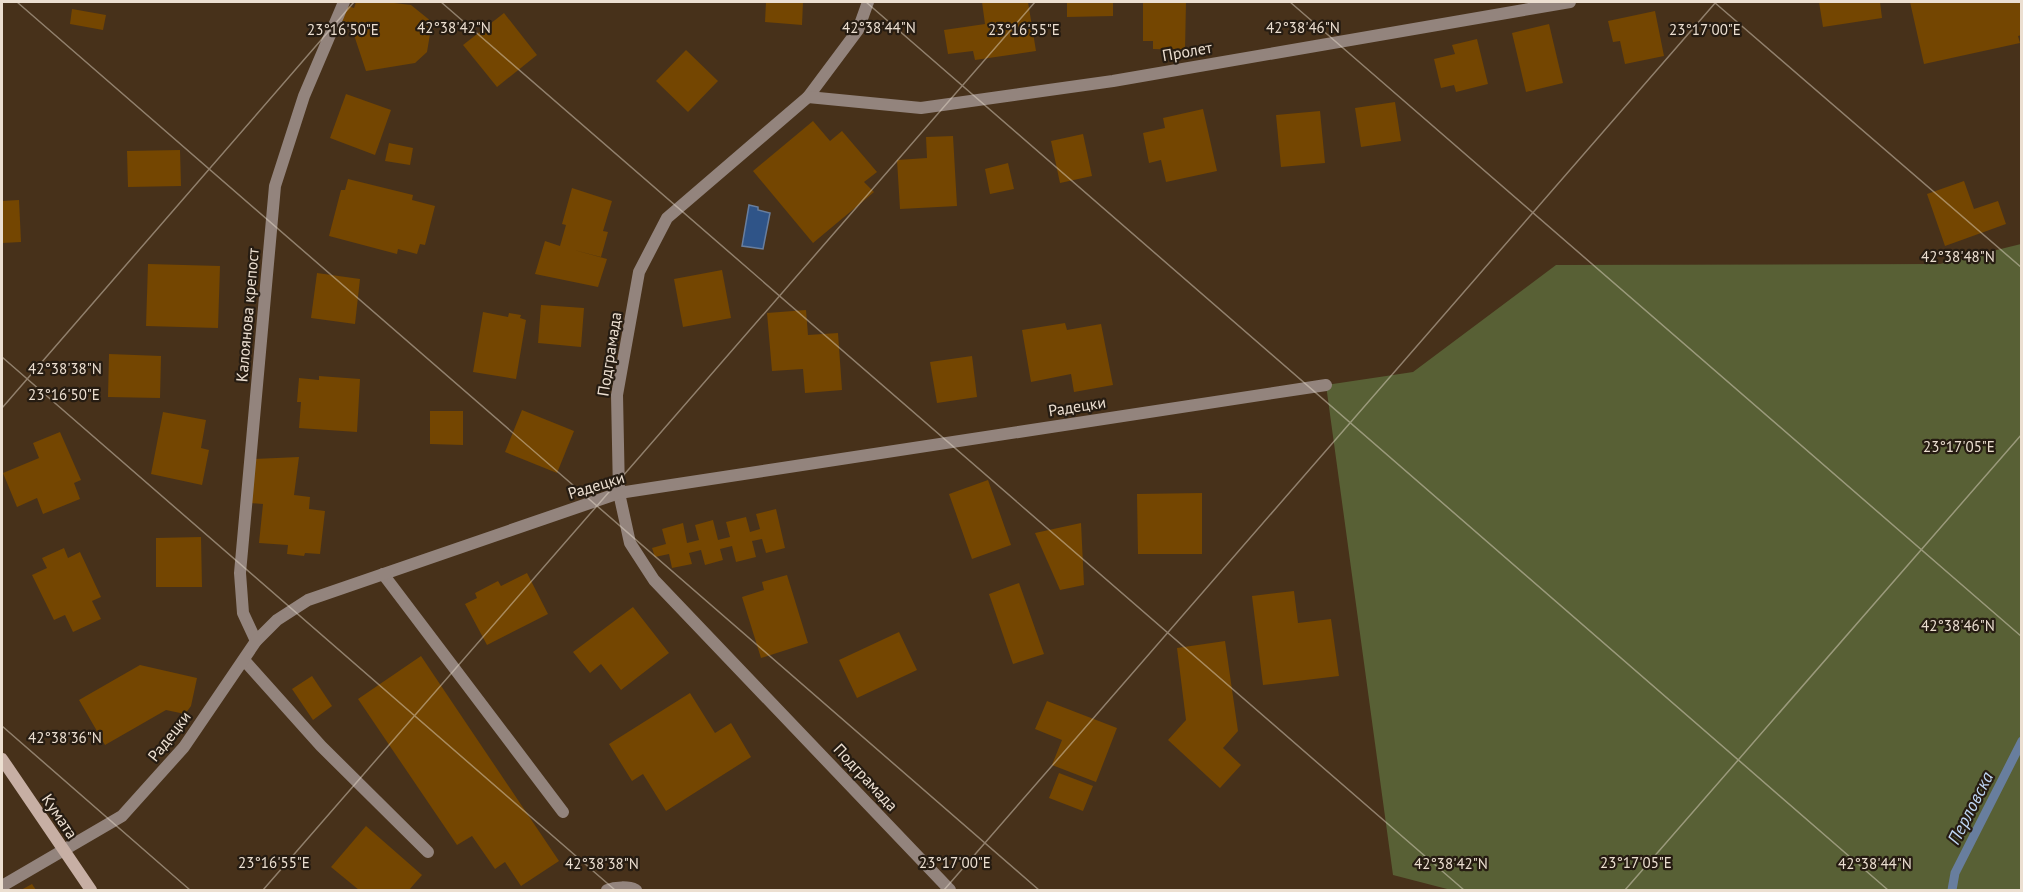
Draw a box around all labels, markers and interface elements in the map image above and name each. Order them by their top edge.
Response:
text: 42°38'42"N [417,18,491,37]
text: 42°38'44"N [842,18,916,37]
text: 42°38'46"N [1266,18,1340,37]
text: 23°16'50"E [307,20,379,39]
text: 23°16'55"E [988,20,1060,39]
text: 23°17'00"E [1669,20,1741,39]
street label: Пролет [1161,37,1214,65]
street label: Калоянова крепост [231,247,263,383]
text: 42°38'48"N [1921,247,1995,266]
street label: Подграмада [592,310,626,398]
text: 42°38'38"N [28,359,102,378]
text: 23°16'50"E [28,385,100,404]
street label: Радецки [1047,392,1107,420]
text: 23°17'05"E [1923,437,1995,456]
street label: Радецки [565,467,627,503]
text: 42°38'46"N [1921,616,1995,635]
street label: Радецки [143,707,195,765]
text: 42°38'36"N [28,728,102,747]
street label: Подграмада [830,739,902,815]
water label: Перловска [1942,768,1998,848]
street label: Кумата [38,790,82,842]
text: 23°16'55"E [238,853,310,872]
text: 23°17'00"E [919,853,991,872]
text: 23°17'05"E [1600,853,1672,872]
text: 42°38'38"N [565,854,639,873]
text: 42°38'42"N [1414,854,1488,873]
text: 42°38'44"N [1838,854,1912,873]

